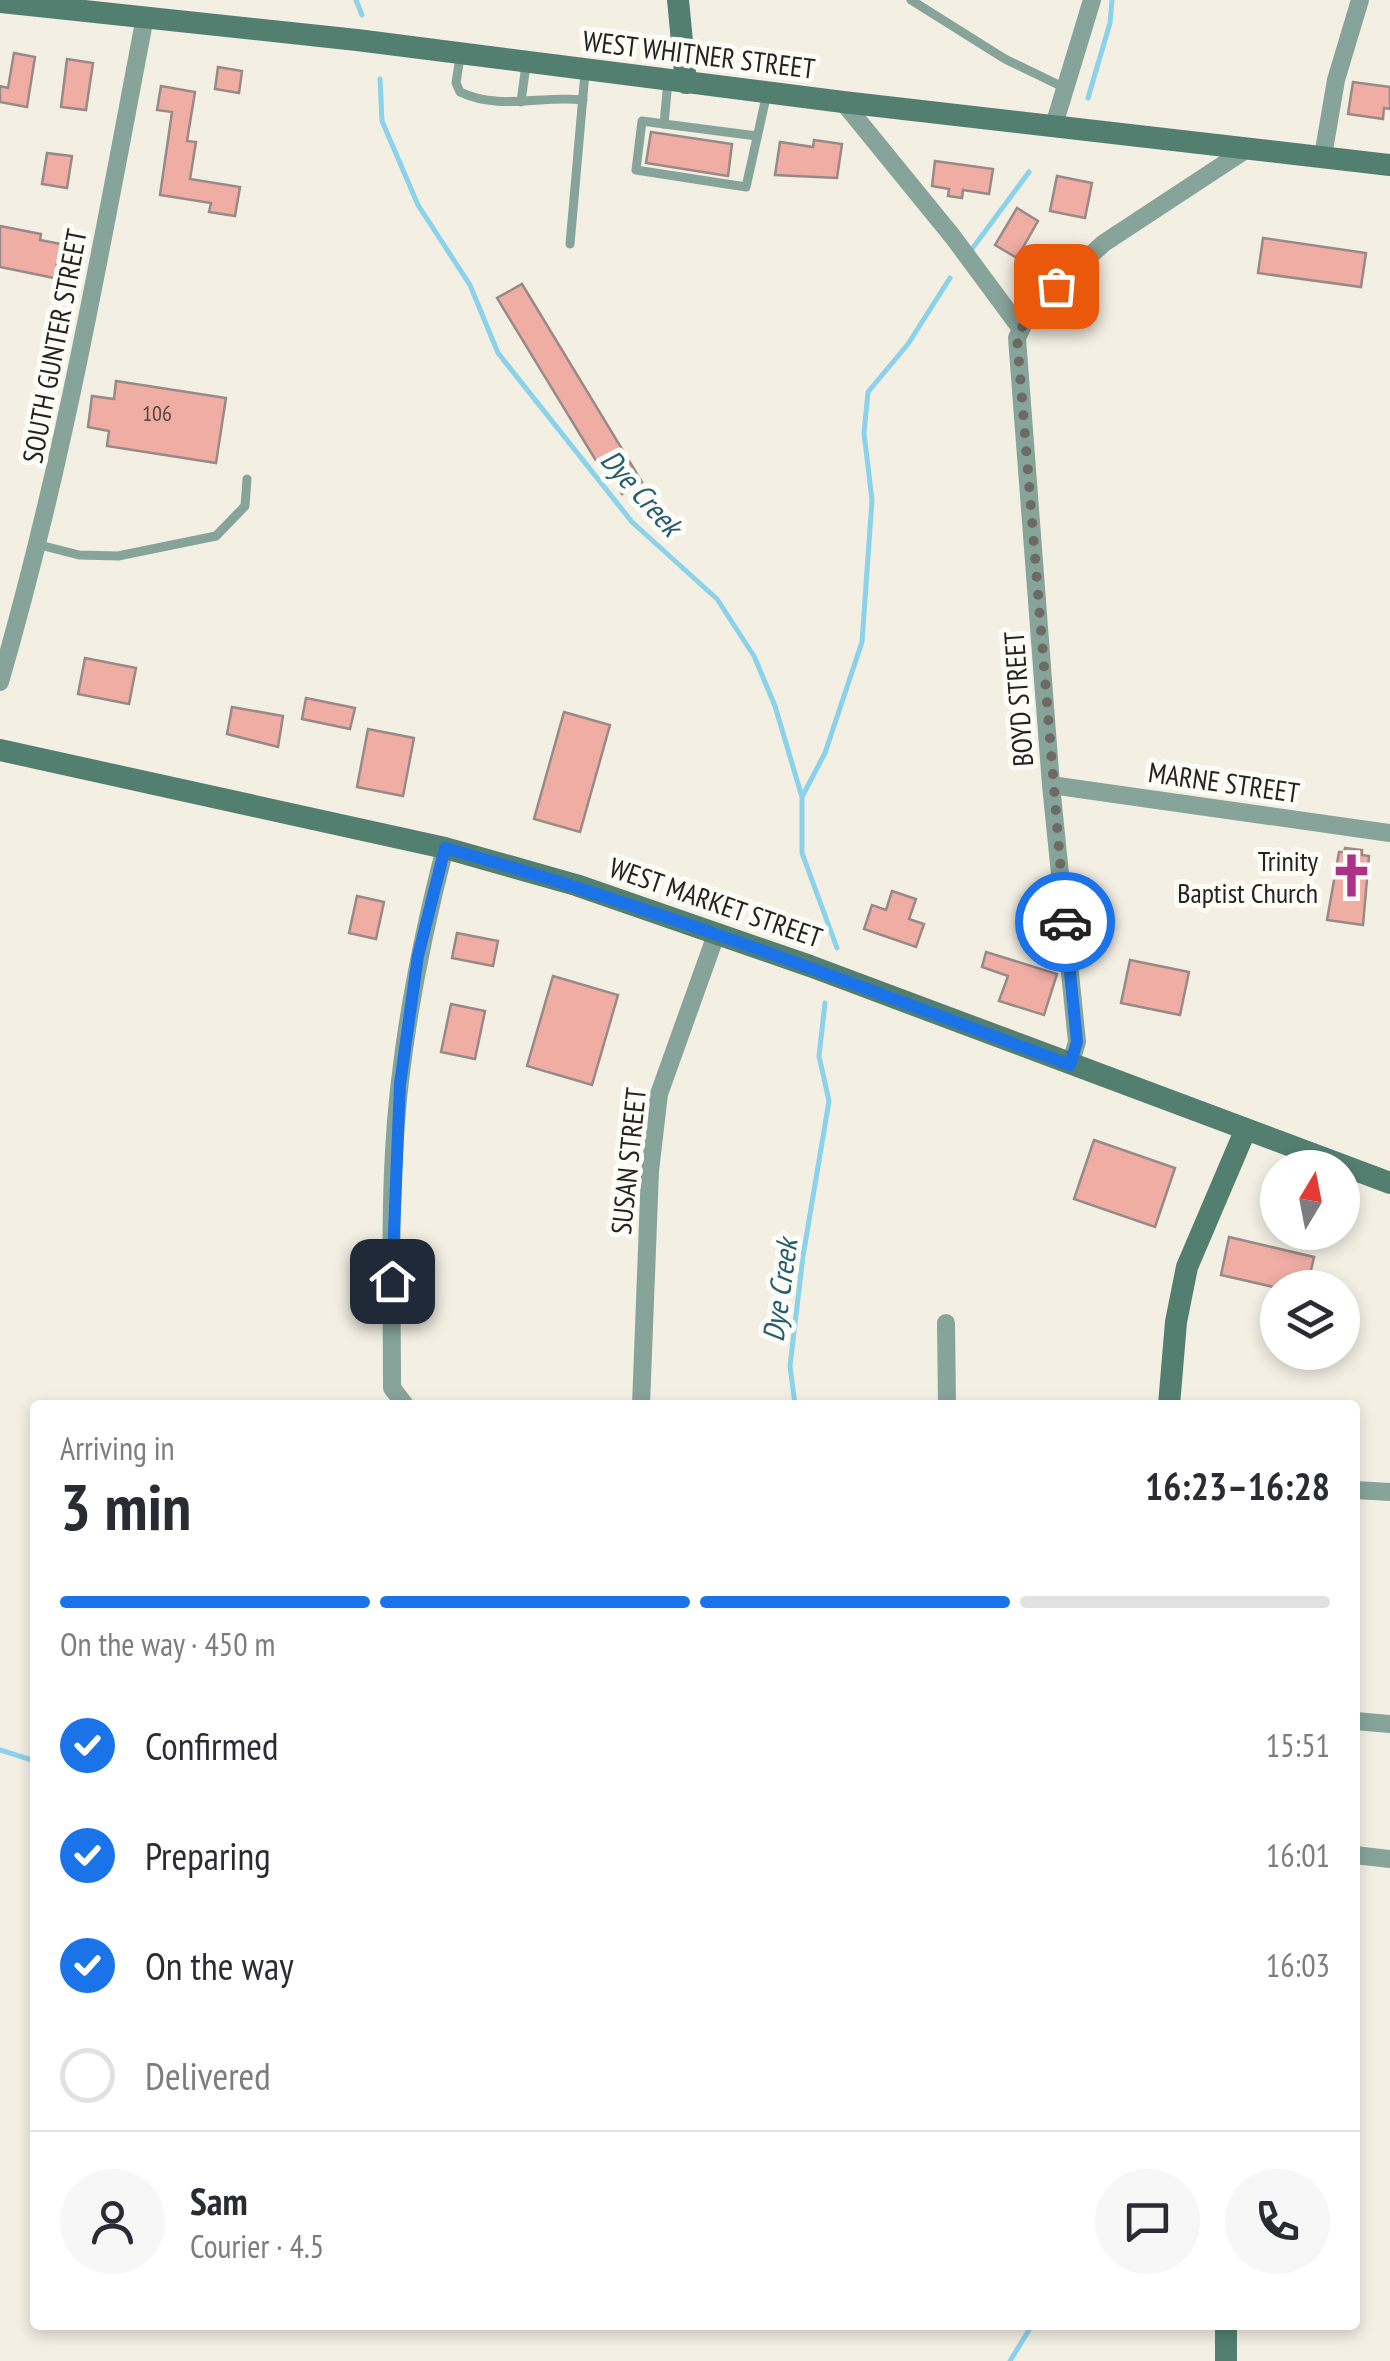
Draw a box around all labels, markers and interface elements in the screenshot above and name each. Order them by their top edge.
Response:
street label: WEST WHITNER STREET [581,21,818,87]
street label: SOUTH GUNTER STREET [13,226,95,466]
pin [1014,244,1099,329]
icon: bag [1029,259,1084,314]
house number: 106 [142,399,172,427]
water label: Dye Creek [593,441,693,546]
street label: BOYD STREET [995,630,1041,768]
street label: MARNE STREET [1146,753,1302,811]
place label: Trinity Baptist Church [1177,842,1318,911]
street label: WEST MARKET STREET [605,848,828,956]
church icon: Trinity Baptist Church [1327,852,1375,900]
courier [1015,872,1115,972]
icon: car [1038,895,1093,950]
street label: SUSAN STREET [602,1085,654,1236]
north arrow [1260,1150,1360,1250]
map controls [1260,1150,1360,1370]
water label: Dye Creek [753,1233,806,1344]
pin [350,1239,435,1324]
icon: home [365,1254,420,1309]
button: layers [1260,1270,1360,1370]
text: Arriving in [60,1427,175,1469]
text: 16:23–16:28 [1145,1461,1330,1510]
text: 3 min [60,1464,191,1548]
text: On the way · 450 m [60,1623,275,1665]
icon: check [60,1718,115,1773]
text: Confirmed [145,1721,278,1770]
text: 15:51 [1266,1724,1330,1766]
icon: check [60,1828,115,1883]
text: Preparing [145,1831,271,1880]
text: 16:01 [1266,1834,1330,1876]
icon: check [60,1938,115,1993]
text: On the way [145,1941,293,1990]
text: 16:03 [1266,1944,1330,1986]
text: Delivered [145,2051,271,2100]
button: person [60,2169,165,2274]
button: chat [1095,2169,1200,2274]
button: phone [1225,2169,1330,2274]
text: Sam [190,2176,248,2225]
text: Courier · 4.5 [190,2225,324,2267]

